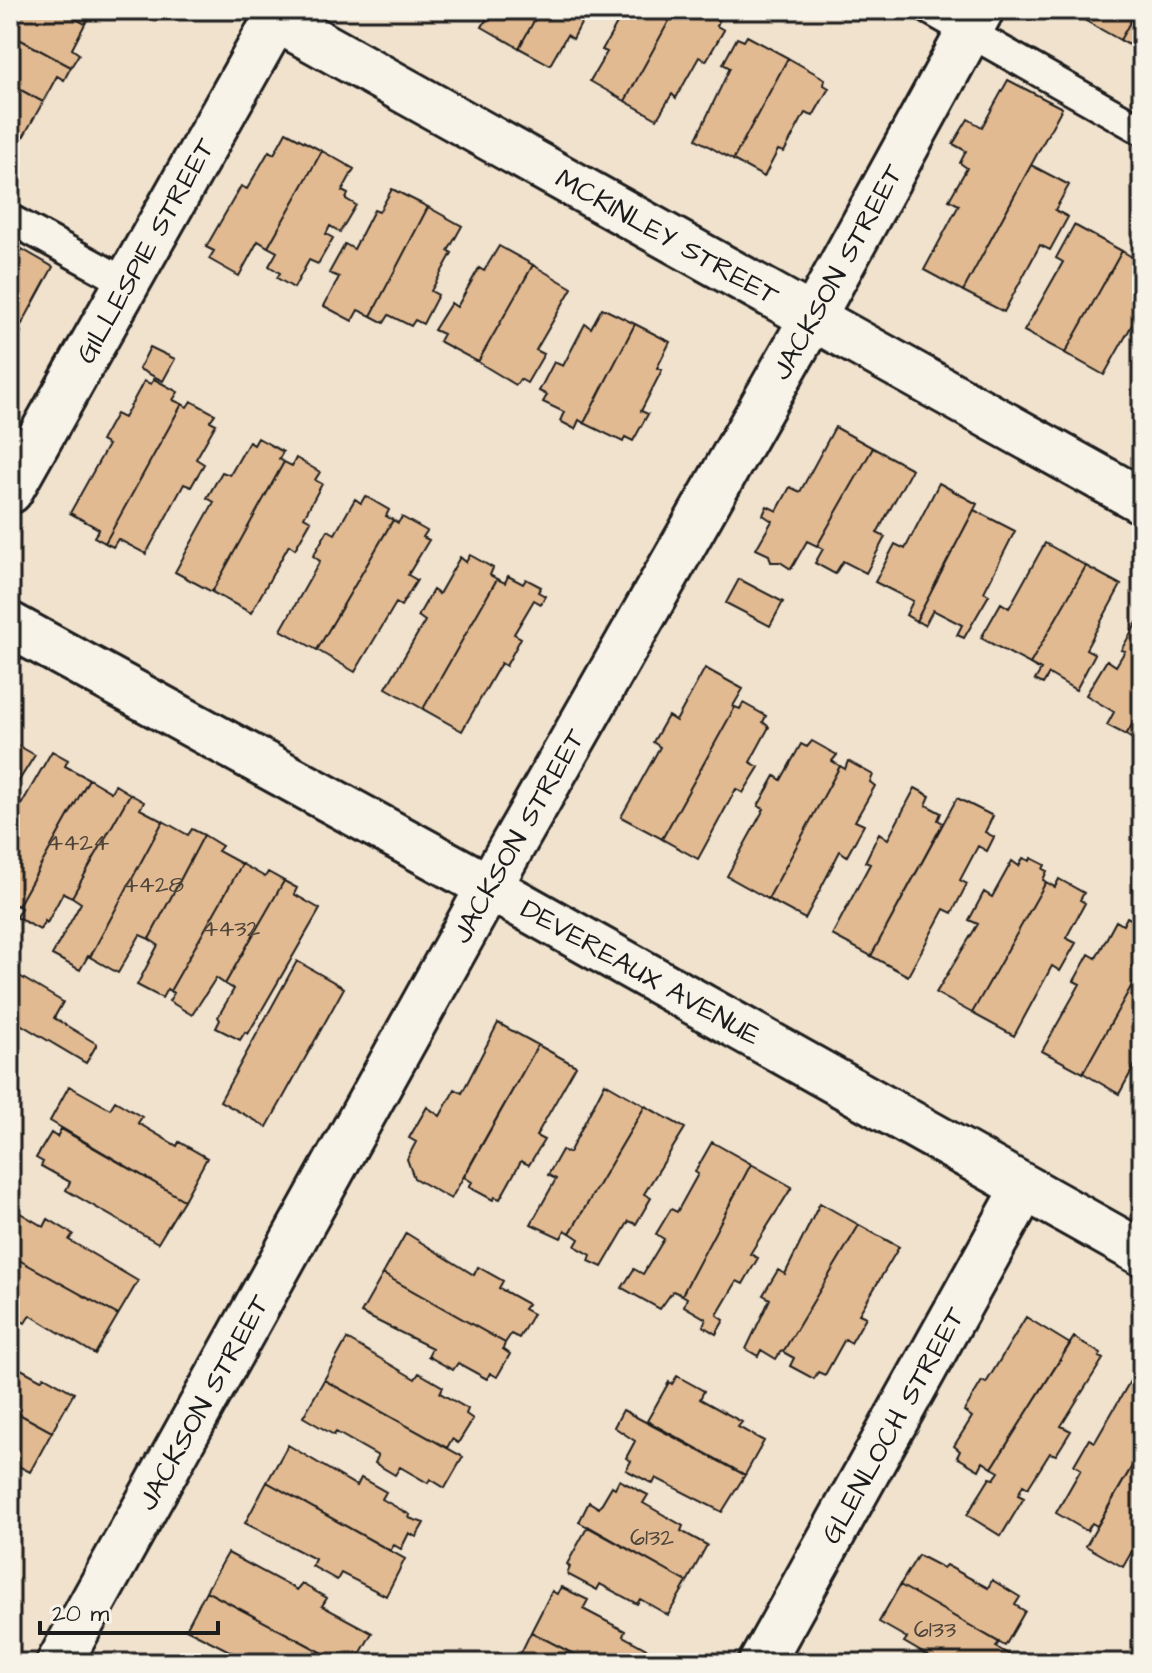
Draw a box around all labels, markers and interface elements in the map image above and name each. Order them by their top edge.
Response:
street label: GILLESPIE STREET [66,130,225,370]
street label: JACKSON STREET [762,157,913,387]
street label: MCKINLEY STREET [549,159,787,315]
street label: JACKSON STREET [442,721,595,950]
house number: 4424 [47,826,109,860]
house number: 4428 [122,868,184,902]
street label: DEVEREAUX AVENUE [514,889,768,1055]
house number: 4432 [202,912,261,946]
street label: JACKSON STREET [128,1287,279,1517]
street label: GLENLOCH STREET [812,1299,975,1551]
house number: 6132 [630,1521,674,1555]
scale bar [40,1585,218,1635]
text: 20 m [52,1597,109,1631]
house number: 6133 [914,1613,956,1647]

